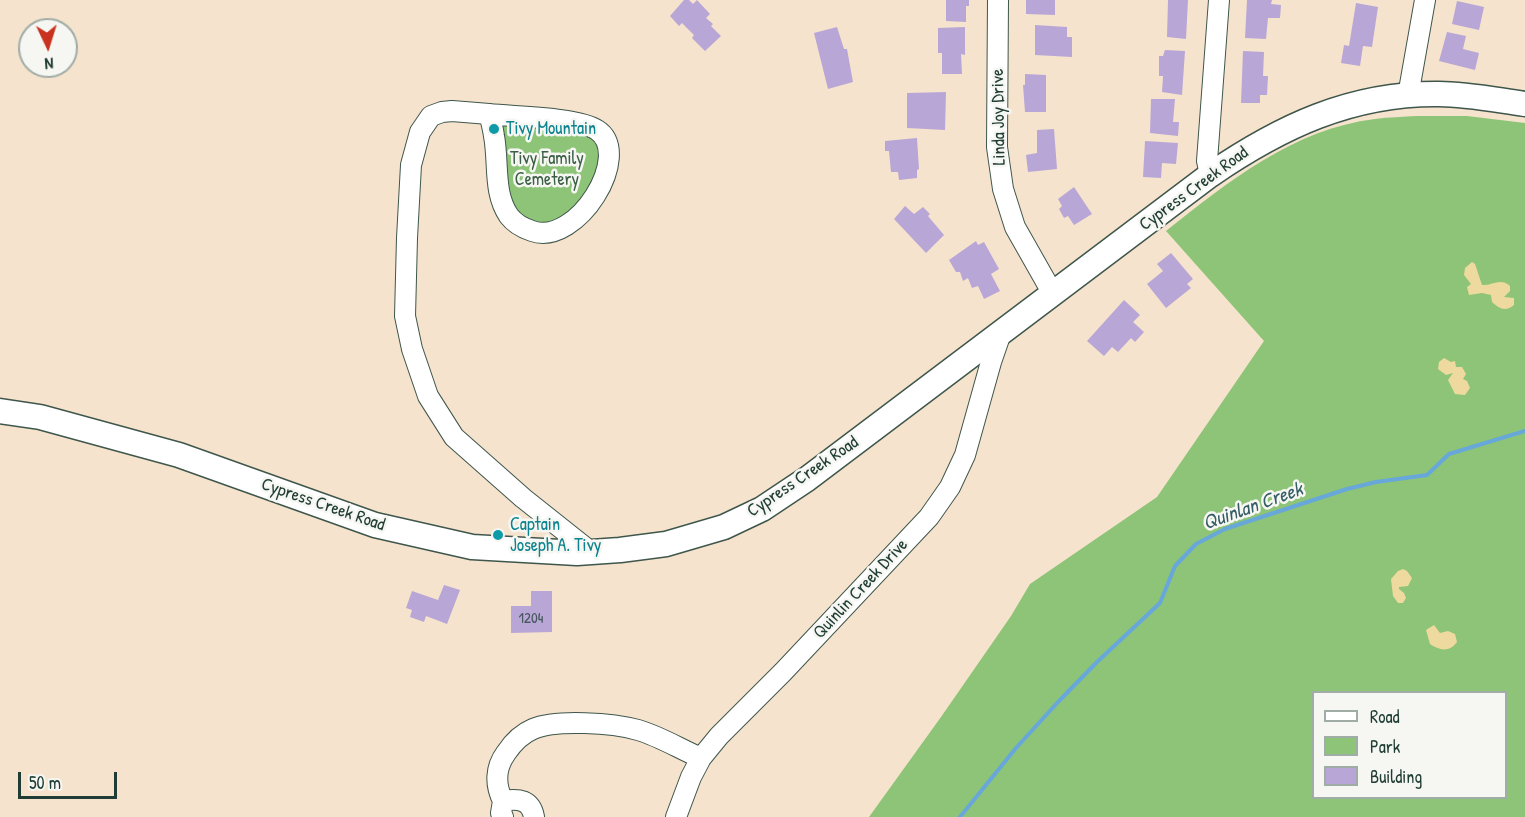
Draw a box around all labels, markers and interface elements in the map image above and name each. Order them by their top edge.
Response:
north arrow [18,18,78,78]
text: N [44,53,54,75]
street label: Linda Joy Drive [987,69,1011,165]
place label: Tivy Mountain [506,118,596,140]
marker: Tivy Mountain [487,122,501,136]
street label: Cypress Creek Road [1135,142,1253,236]
park label: Tivy Family Cemetery [510,148,584,190]
street label: Cypress Creek Road [743,432,863,522]
street label: Cypress Creek Road [258,474,388,536]
water label: Quinlan Creek [1200,478,1306,536]
place label: Captain Joseph A. Tivy [510,514,601,556]
marker: Captain Joseph A. Tivy [491,528,505,542]
street label: Quinlin Creek Drive [809,535,913,643]
house number: 1204 [519,610,543,628]
legend [1312,691,1507,799]
text: Road [1370,704,1400,729]
text: Park [1370,734,1400,759]
scale bar [21,760,120,798]
text: Building [1370,764,1422,789]
text: 50 m [29,770,61,795]

